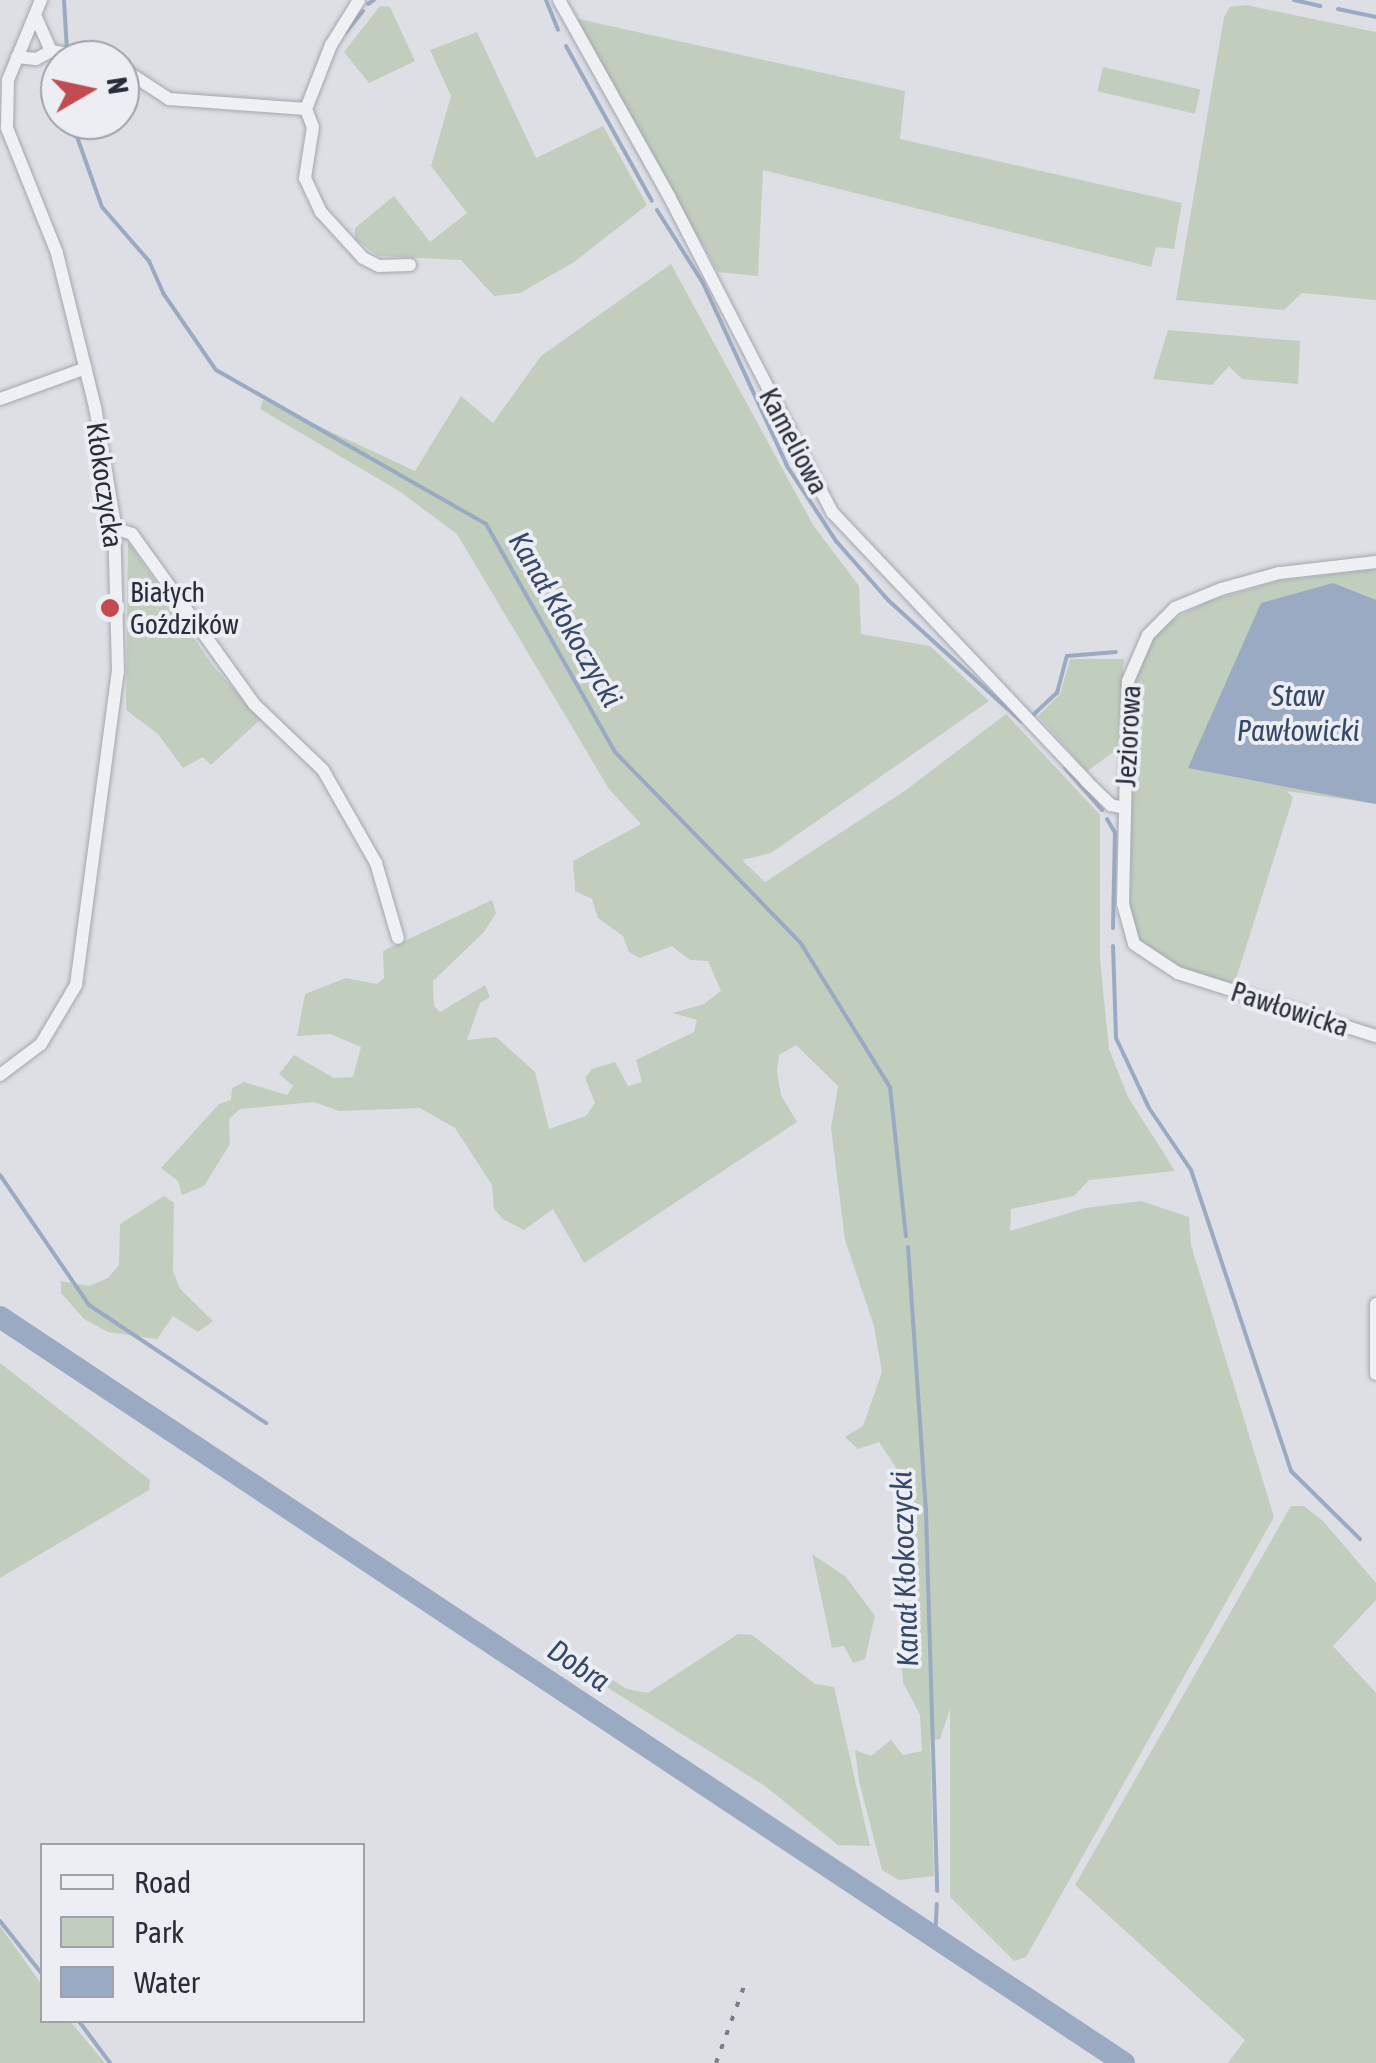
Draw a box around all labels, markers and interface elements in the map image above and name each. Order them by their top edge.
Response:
north arrow [40,40,140,140]
text: N [101,75,135,96]
street label: Kameliowa [752,382,836,500]
street label: Kłokoczycka [80,420,130,550]
water label: Kanał Kłokoczycki [501,525,631,713]
place label: Białych Goździków [130,575,239,641]
marker: Białych Goździków [99,597,121,619]
water label: Staw Pawłowicki [1237,677,1359,748]
street label: Jeziorowa [1109,684,1147,788]
street label: Pawłowicka [1227,974,1353,1044]
water label: Kanał Kłokoczycki [883,1470,925,1668]
water label: Dobra [541,1631,617,1699]
legend [40,1843,365,2023]
text: Road [134,1865,191,1899]
text: Park [134,1915,184,1949]
text: Water [134,1965,200,1999]

